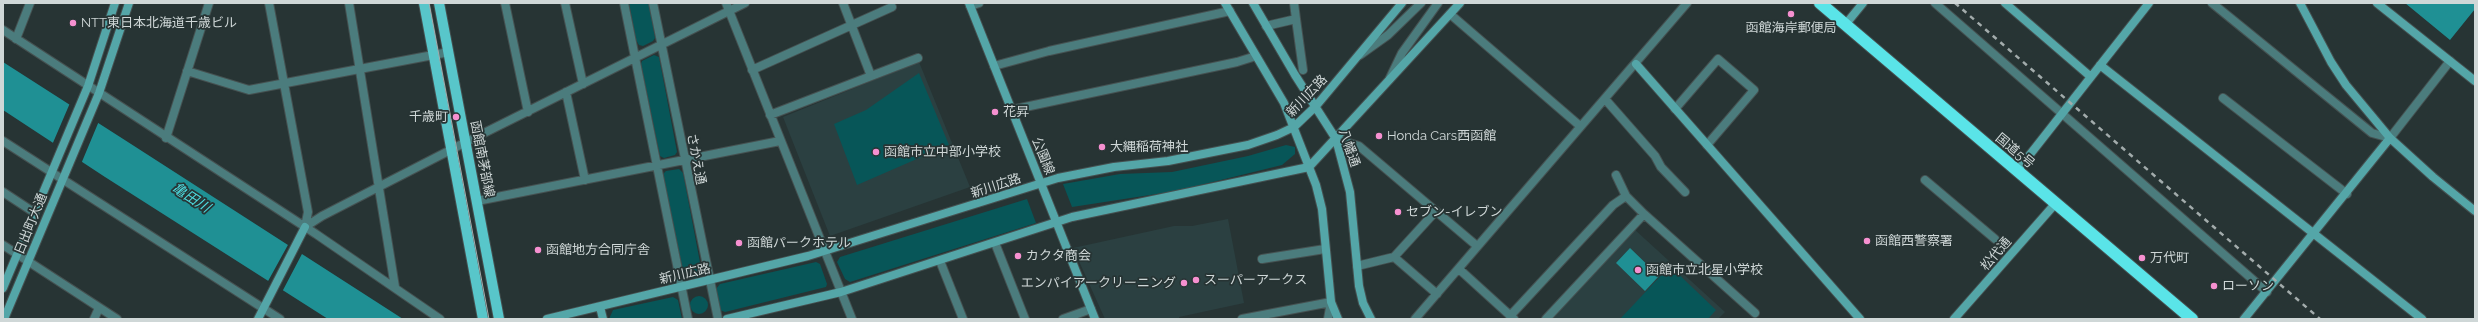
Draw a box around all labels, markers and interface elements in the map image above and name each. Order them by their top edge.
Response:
marker: 函館海岸郵便局 [1786,9,1796,19]
place label: NTT東日本北海道千歳ビル [81,15,237,31]
marker: NTT東日本北海道千歳ビル [68,18,78,28]
place label: 函館海岸郵便局 [1746,20,1836,36]
street label: 新川広路 [1283,72,1331,120]
place label: 花昇 [1003,104,1029,120]
marker: 花昇 [990,107,1000,117]
place label: 千歳町 [409,109,448,125]
marker: 千歳町 [451,112,461,122]
street label: 函館南茅部線 [467,119,497,199]
street label: 八幡通 [1335,127,1363,169]
place label: Honda Cars西函館 [1387,128,1496,144]
street label: 国道5号 [1992,130,2038,172]
marker: Honda Cars西函館 [1374,131,1384,141]
street label: さかえ通 [683,132,709,186]
street label: 公園線 [1028,135,1058,177]
place label: 大縄稲荷神社 [1110,139,1188,155]
marker: 大縄稲荷神社 [1097,142,1107,152]
place label: 函館市立中部小学校 [884,144,1001,160]
marker: 函館市立中部小学校 [871,147,881,157]
street label: 新川広路 [969,171,1023,201]
water label: 亀田川 [169,180,213,216]
street label: 日出町大通 [12,191,50,257]
place label: セブン-イレブン [1406,204,1502,220]
marker: セブン-イレブン [1393,207,1403,217]
place label: 函館西警察署 [1875,233,1953,249]
street label: 松代通 [1977,234,2015,274]
place label: 函館パークホテル [747,235,851,251]
marker: 函館西警察署 [1862,236,1872,246]
marker: 函館パークホテル [734,238,744,248]
place label: 函館地方合同庁舎 [546,242,650,258]
marker: 函館地方合同庁舎 [533,245,543,255]
place label: カクタ商会 [1026,248,1091,264]
place label: 万代町 [2150,250,2189,266]
marker: カクタ商会 [1013,251,1023,261]
marker: 万代町 [2137,253,2147,263]
street label: 新川広路 [658,261,712,287]
place label: 函館市立北星小学校 [1646,262,1763,278]
marker: 函館市立北星小学校 [1633,265,1643,275]
place label: スーパーアークス [1204,272,1307,288]
place label: エンパイアークリーニング [1021,275,1176,291]
marker: スーパーアークス [1191,275,1201,285]
marker: エンパイアークリーニング [1179,278,1189,288]
place label: ローソン [2222,278,2274,294]
marker: ローソン [2209,281,2219,291]

